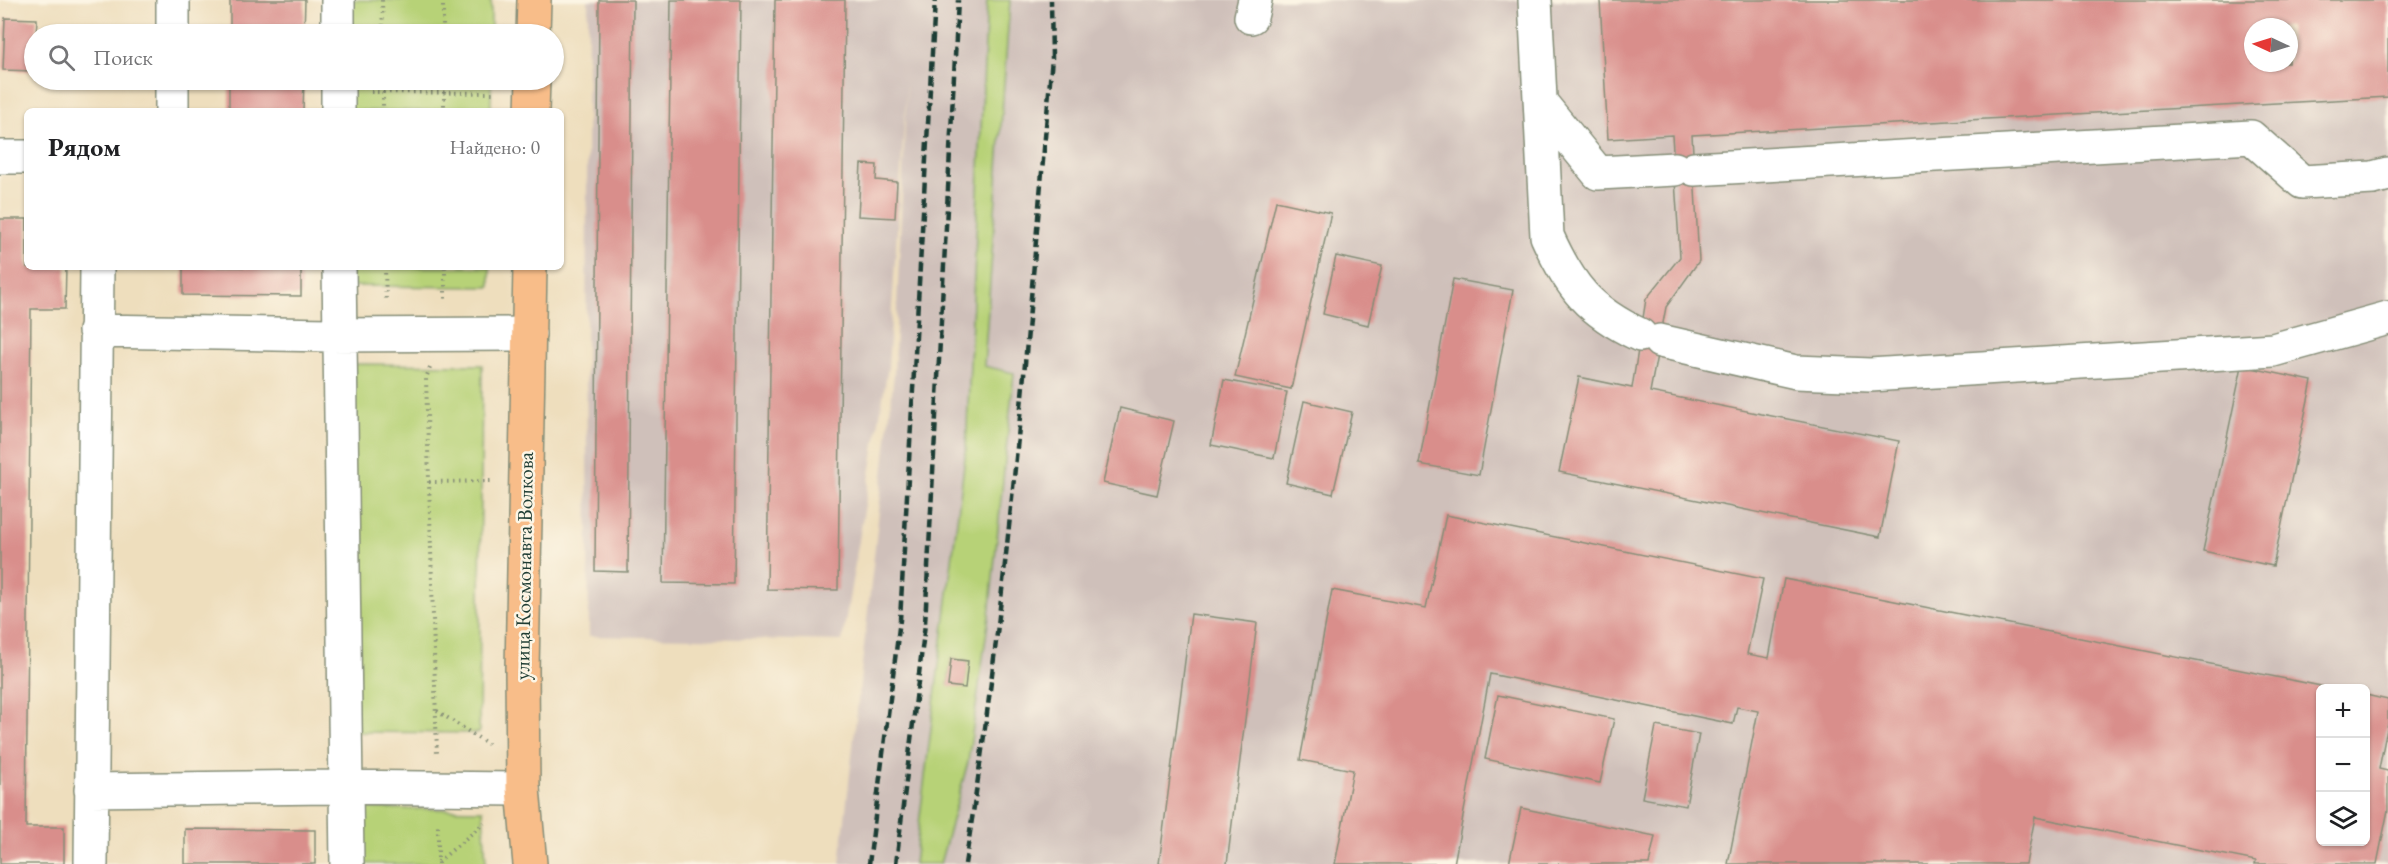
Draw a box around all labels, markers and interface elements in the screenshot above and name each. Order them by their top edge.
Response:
north arrow [2244,18,2298,72]
search box [24,24,564,90]
icon: search [45,41,78,74]
text: Поиск [93,43,153,72]
text: Рядом [48,130,121,164]
text: Найдено: 0 [449,134,540,160]
street label: улица Космонавта Волкова [508,451,539,680]
map controls [2316,684,2370,846]
button: + [2316,684,2370,738]
button: − [2316,738,2370,792]
button: layers [2316,792,2370,846]

